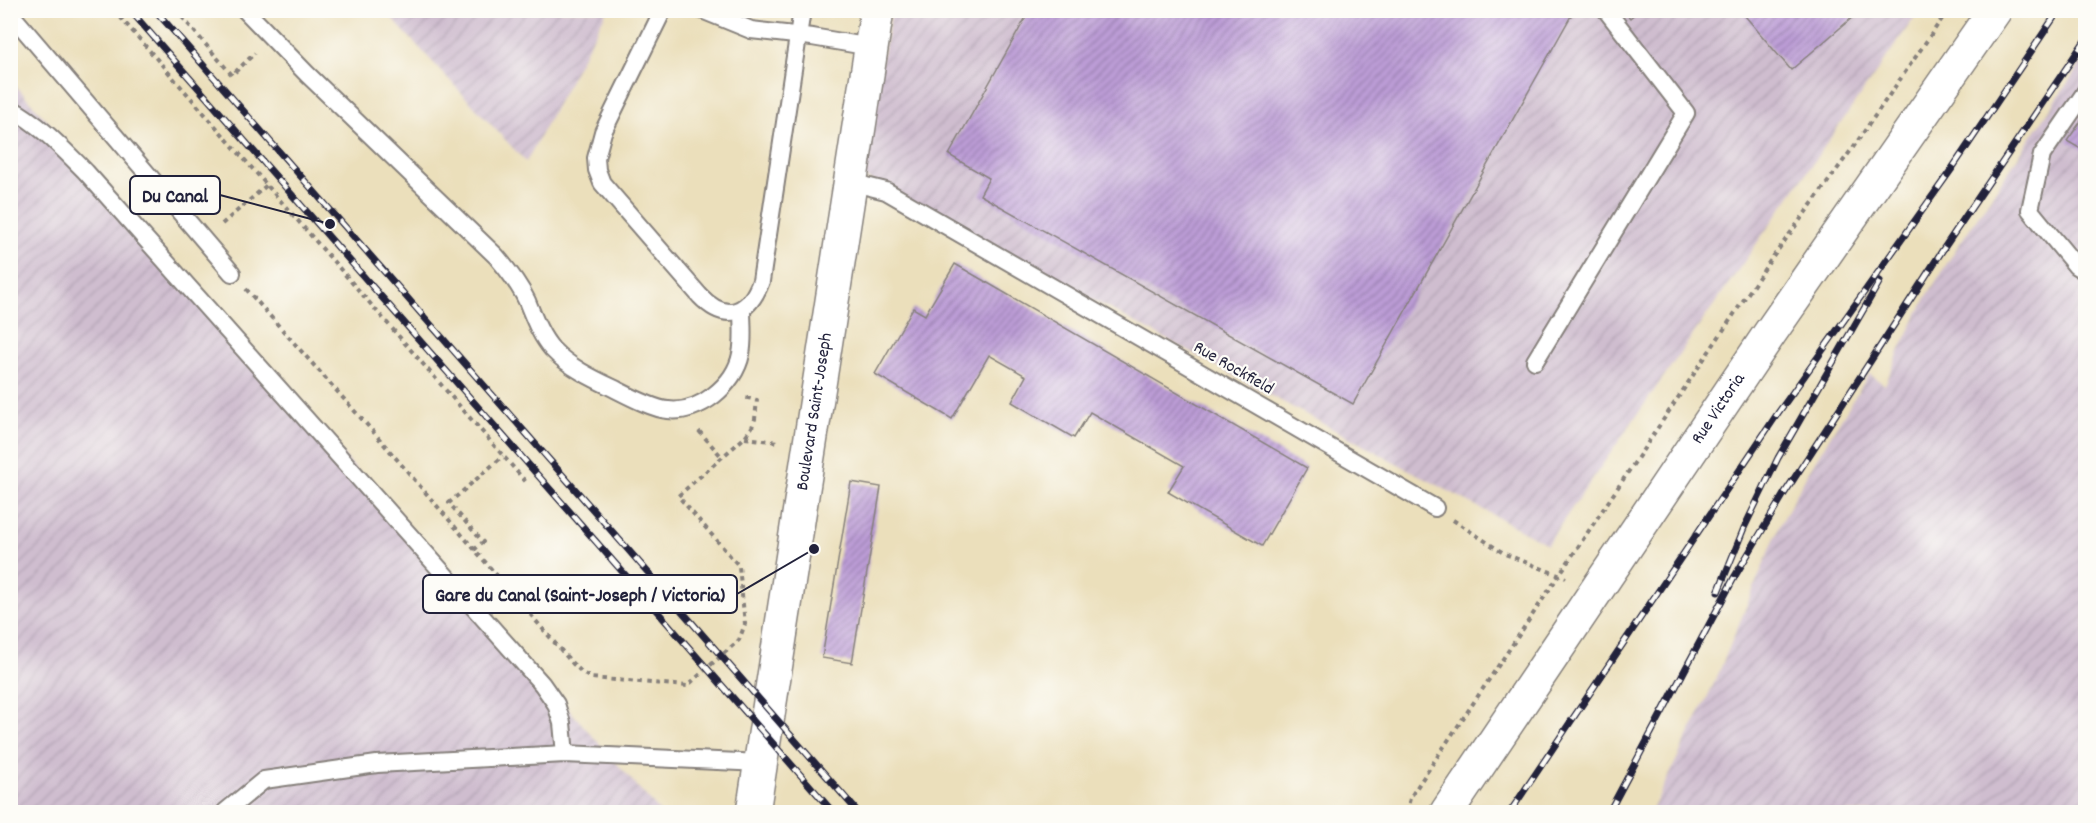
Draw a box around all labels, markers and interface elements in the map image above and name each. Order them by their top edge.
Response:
callout: Du Canal [130,176,220,214]
text: Du Canal [142,184,208,212]
street label: Boulevard Saint-Joseph [790,331,839,492]
street label: Rue Rockfield [1188,336,1278,402]
street label: Rue Victoria [1686,368,1752,450]
callout: Gare du Canal (Saint-Joseph / Victoria) [423,575,737,613]
text: Gare du Canal (Saint-Joseph / Victoria) [435,583,725,611]

